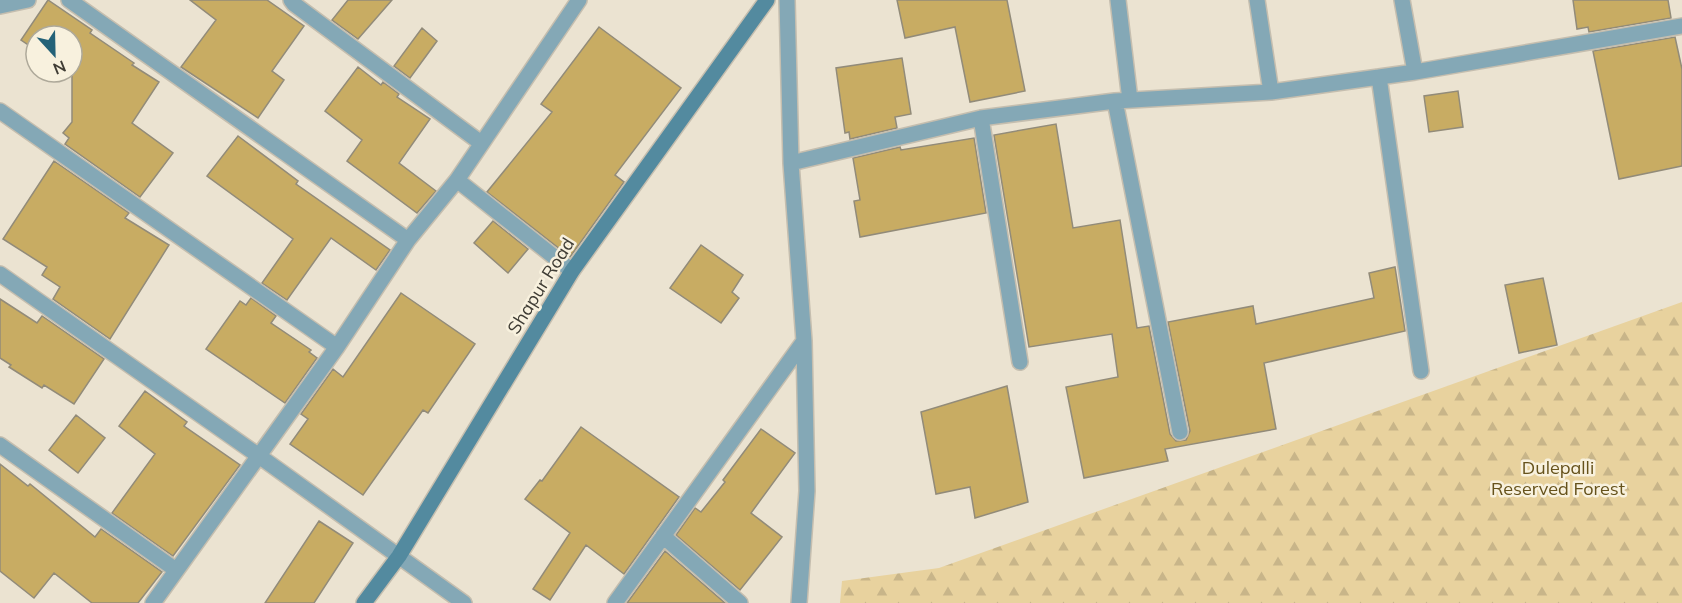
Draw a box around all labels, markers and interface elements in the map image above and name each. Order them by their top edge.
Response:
north arrow [24,24,84,84]
text: N [50,56,69,79]
street label: Shapur Road [502,233,579,338]
park label: Dulepalli Reserved Forest [1491,456,1625,500]

